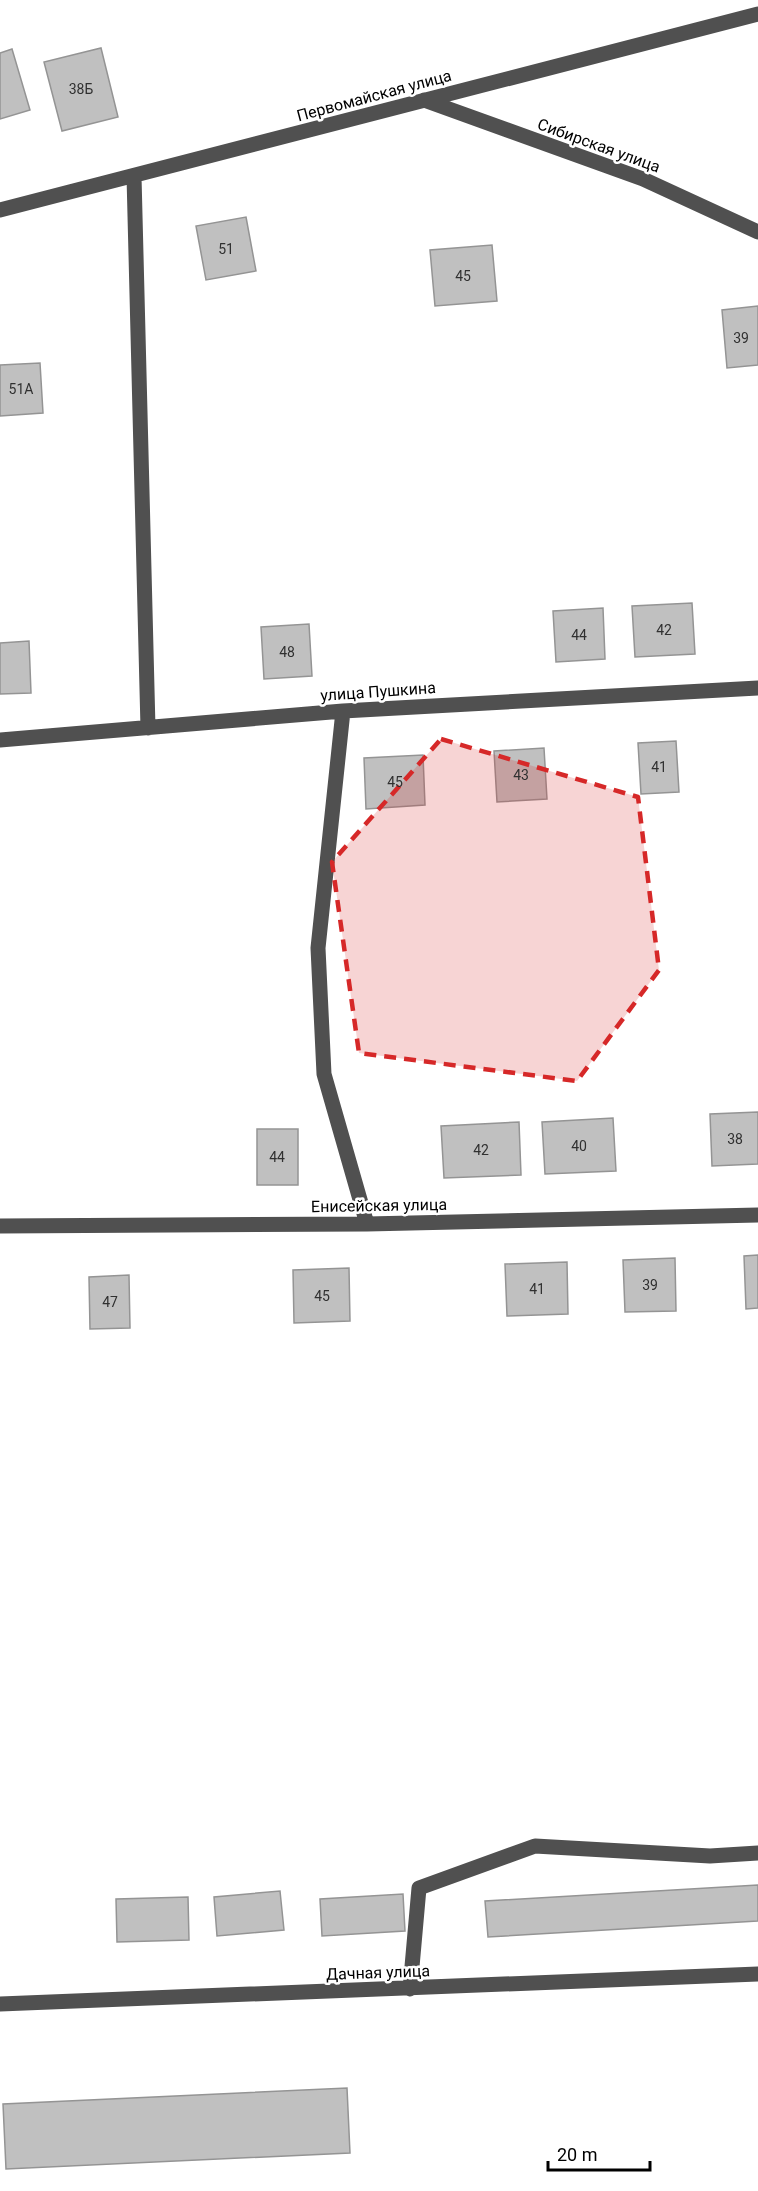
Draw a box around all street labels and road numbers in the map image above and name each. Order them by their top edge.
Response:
street label: Первомайская улица [295,66,454,125]
street label: Сибирская улица [535,114,663,176]
street label: улица Пушкина [320,678,436,705]
street label: Енисейская улица [311,1195,447,1216]
street label: Дачная улица [326,1961,430,1984]

